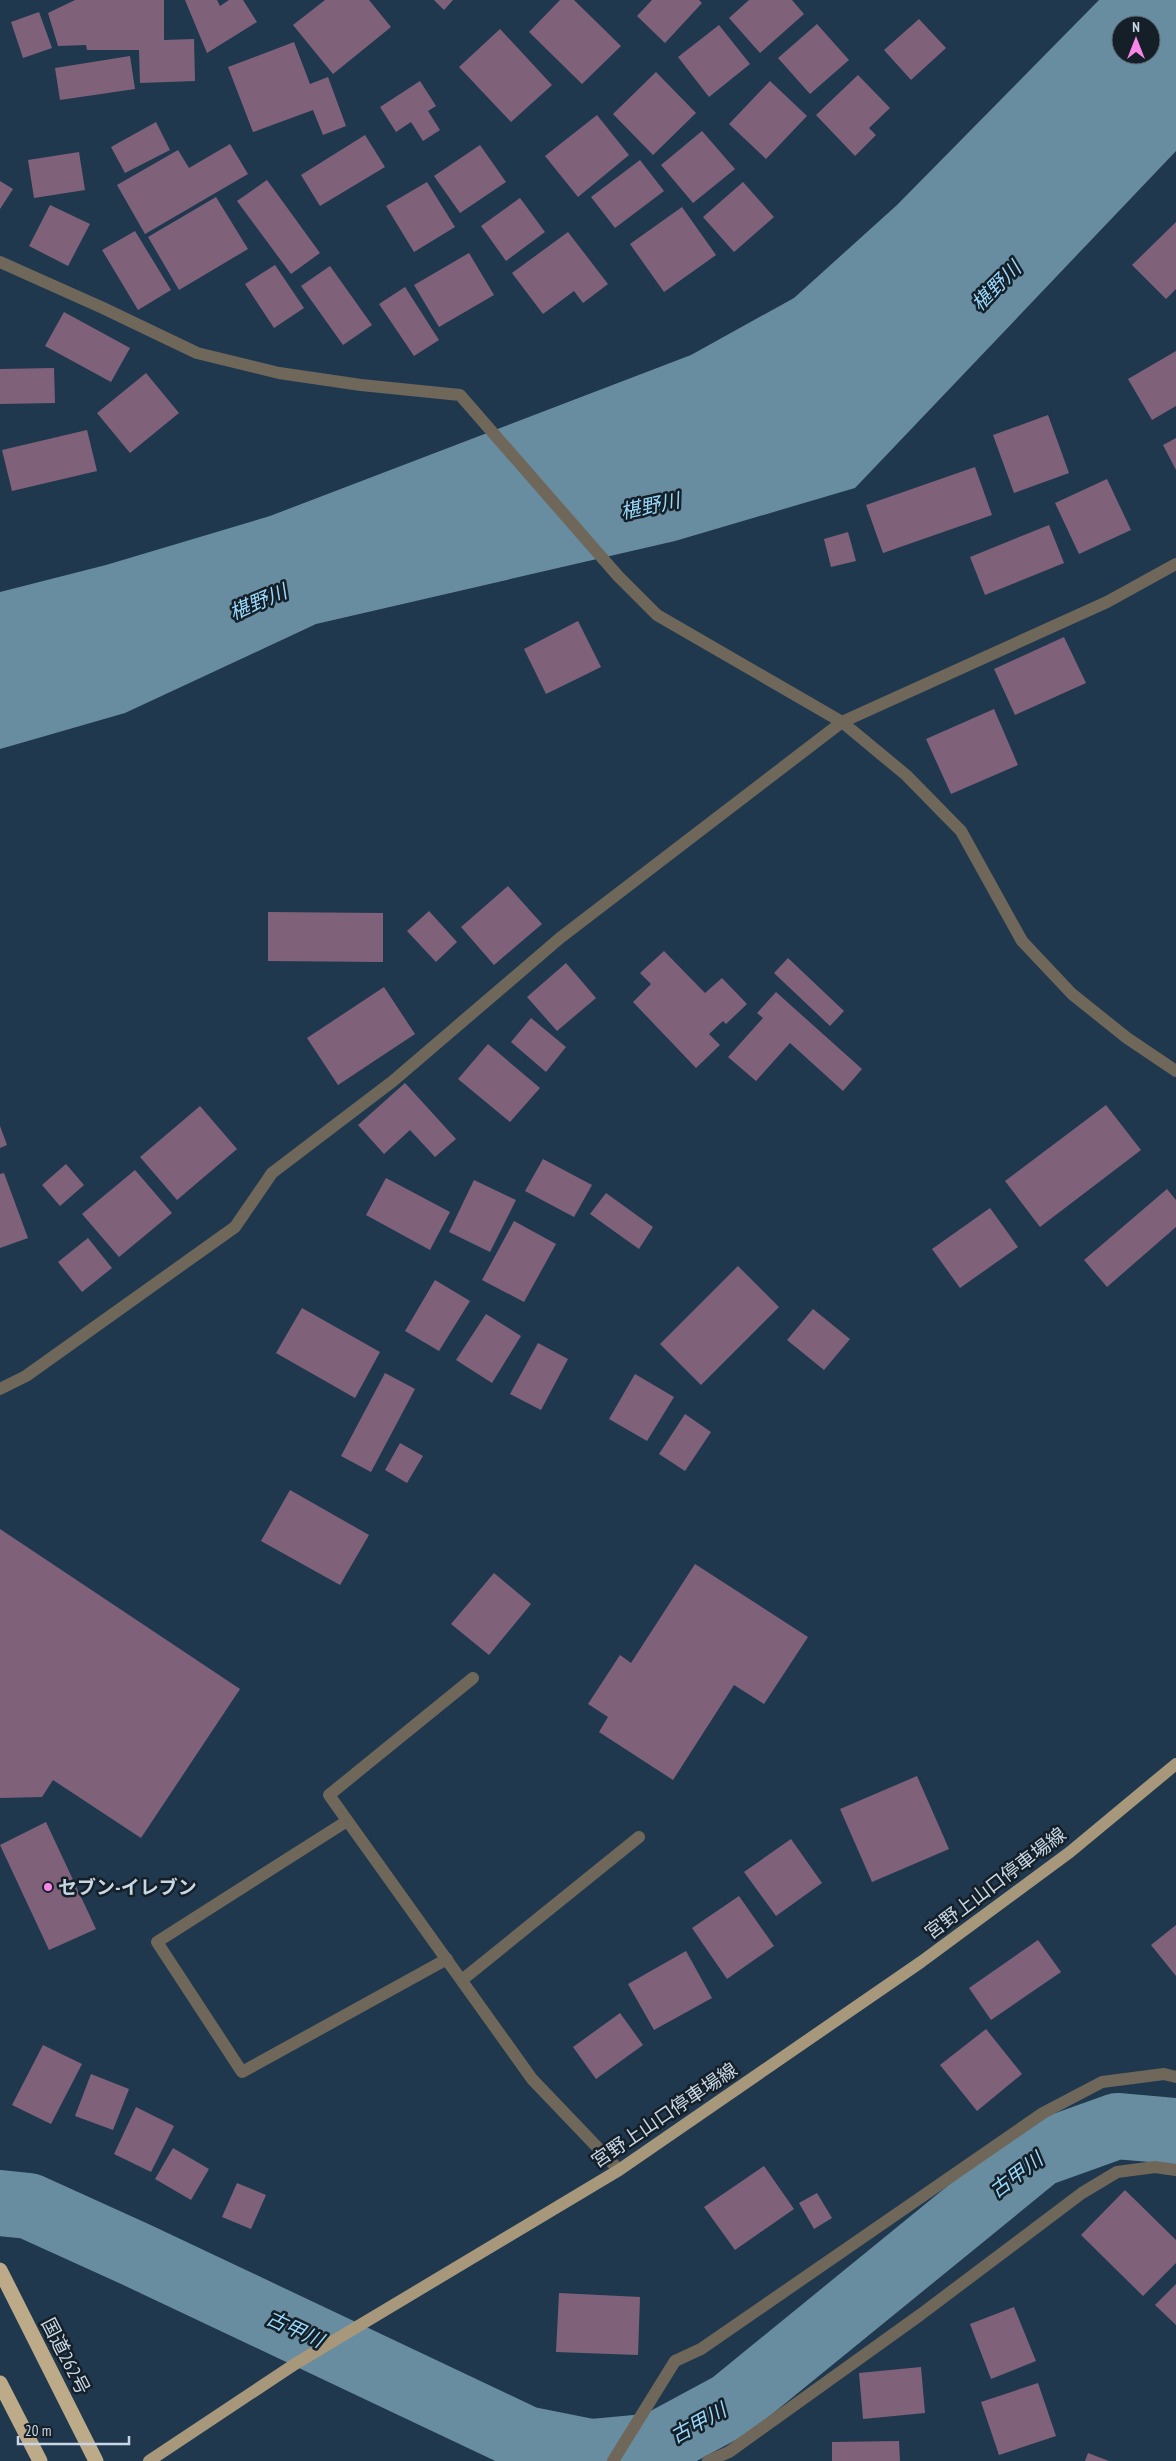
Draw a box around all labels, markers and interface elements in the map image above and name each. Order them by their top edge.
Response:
north arrow [1111,15,1161,65]
text: N [1132,18,1140,36]
water label: 椹野川 [966,254,1028,316]
water label: 椹野川 [618,487,684,525]
water label: 椹野川 [225,578,293,626]
street label: 宮野上山口停車場線 [919,1822,1071,1944]
place label: セブン-イレブン [58,1875,197,1899]
marker: セブン-イレブン [42,1881,54,1893]
street label: 宮野上山口停車場線 [586,2057,742,2173]
water label: 古甲川 [984,2145,1049,2203]
water label: 古甲川 [262,2305,329,2354]
street label: 国道262号 [37,2314,95,2398]
water label: 古甲川 [665,2396,732,2449]
scale bar [18,2414,129,2446]
text: 20 m [25,2421,51,2440]

